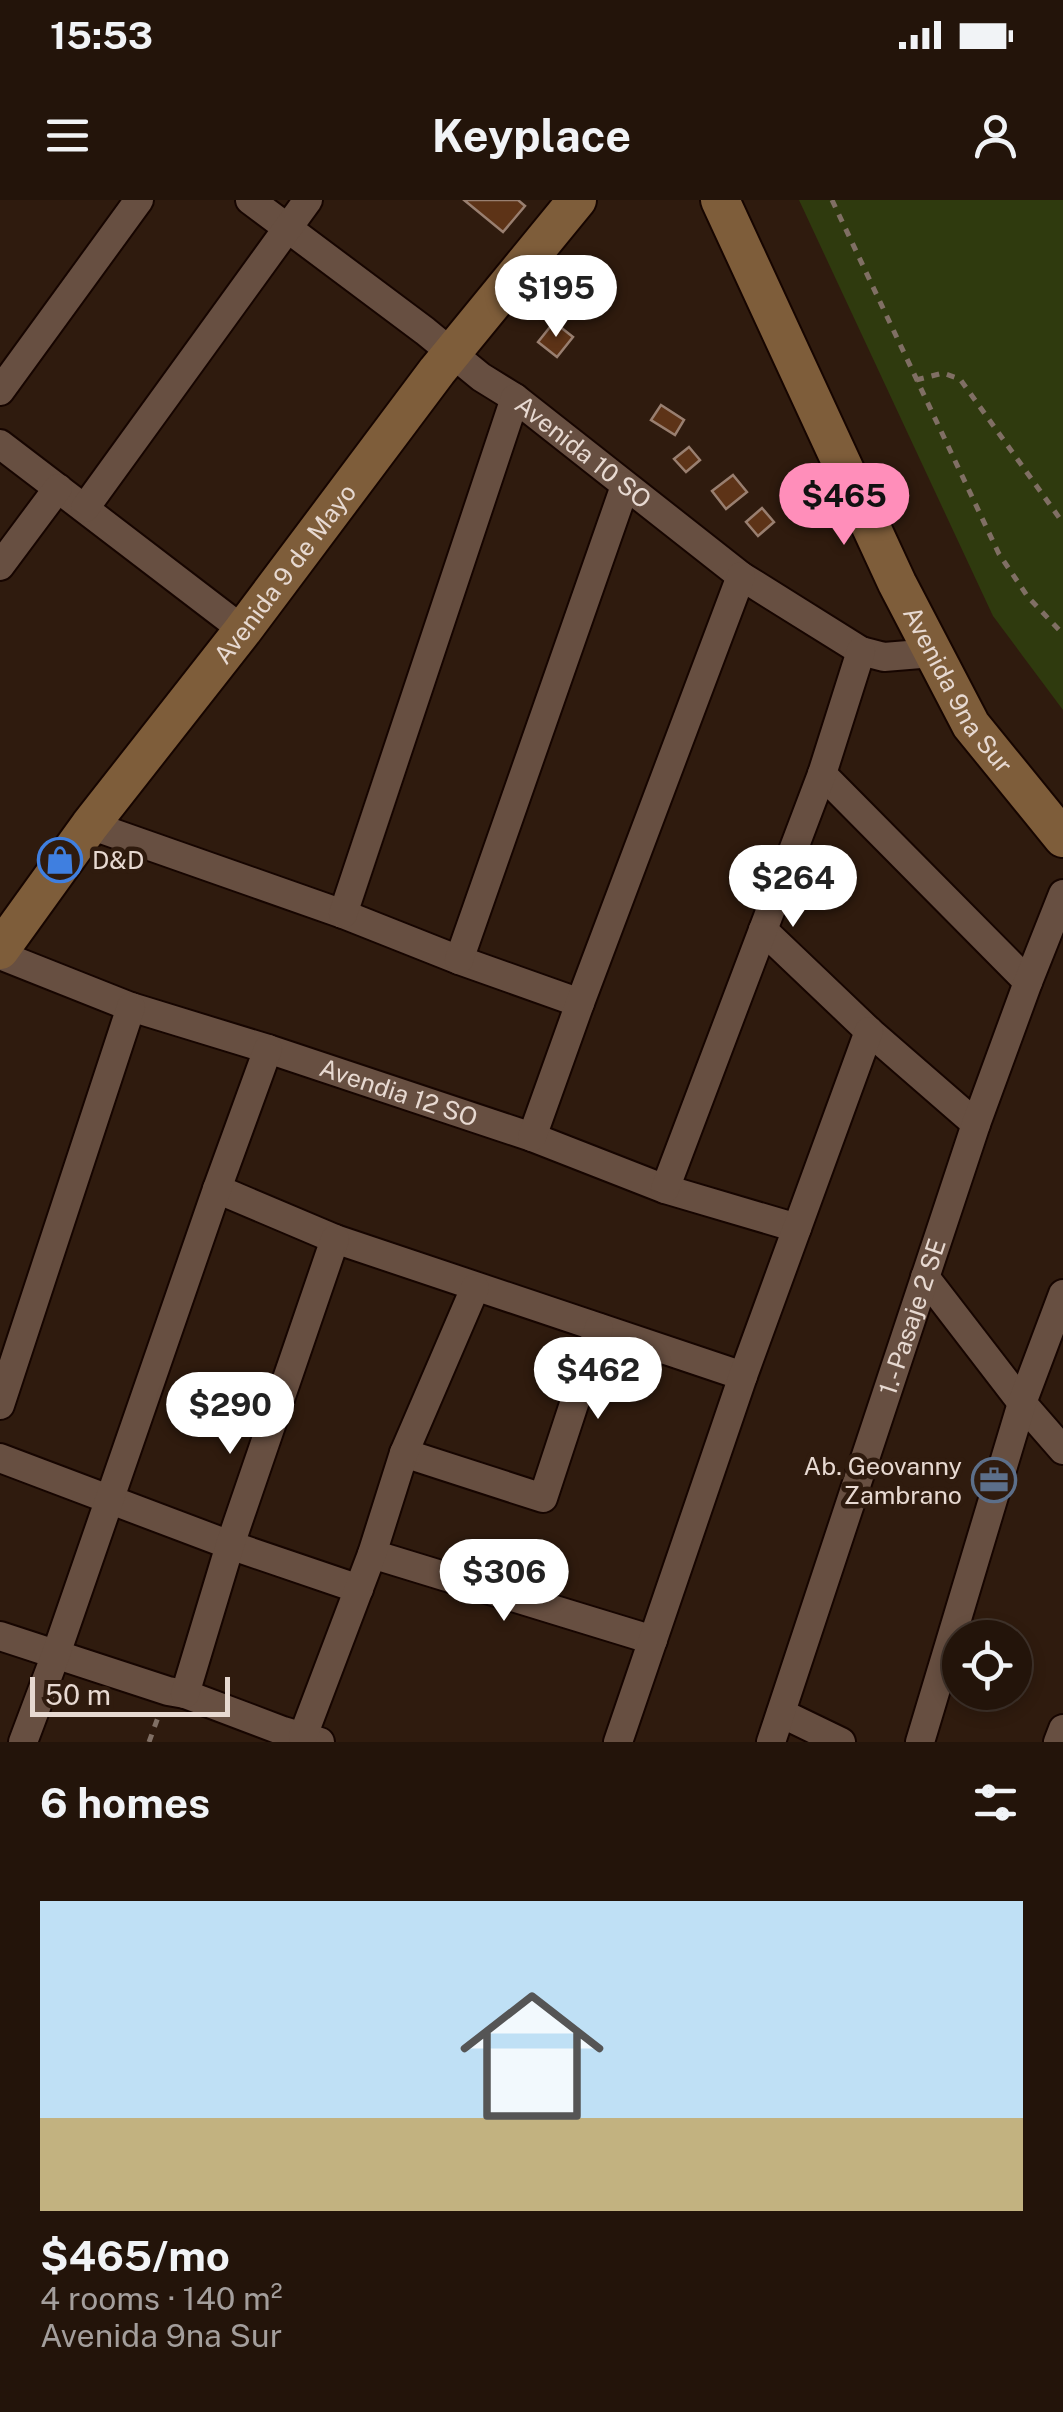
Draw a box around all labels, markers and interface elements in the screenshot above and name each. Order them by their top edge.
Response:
text: 15:53 [50,13,153,58]
icon: menu [40,108,95,163]
icon: person [968,108,1023,163]
text: Keyplace [432,109,631,162]
pin: $195 [497,255,615,340]
text: $195 [517,269,595,306]
street label: Avenida 10 SO [509,389,657,515]
pin: $465 [785,463,903,548]
text: $465 [801,477,887,514]
street label: Avenida 9 de Mayo [207,478,362,670]
street label: Avenida 9na Sur [897,601,1019,779]
shop icon: D&D [37,837,83,883]
place label: D&D [92,845,144,875]
pin: $264 [734,845,852,930]
text: $264 [751,859,835,896]
street label: Avendia 12 SO [316,1052,481,1133]
street label: 1.- Pasaje 2 SE [872,1235,952,1399]
pin: $462 [539,1337,657,1422]
text: $462 [556,1351,640,1388]
pin: $290 [171,1372,289,1457]
text: $290 [188,1386,272,1423]
place label: Ab. Geovanny Zambrano [803,1451,962,1510]
office icon: Ab. Geovanny Zambrano [971,1457,1017,1503]
pin: $306 [445,1539,563,1624]
text: $306 [462,1553,546,1590]
map controls [942,1620,1032,1710]
button: locate [942,1620,1032,1710]
scale bar [30,1672,230,1716]
text: 50 m [45,1678,111,1711]
icon: filters [968,1775,1023,1830]
text: 6 homes [40,1778,210,1827]
icon: home [442,1966,622,2146]
text: $465/mo [40,2231,230,2280]
text: 4 rooms · 140 m² [40,2280,283,2317]
text: Avenida 9na Sur [40,2317,282,2354]

